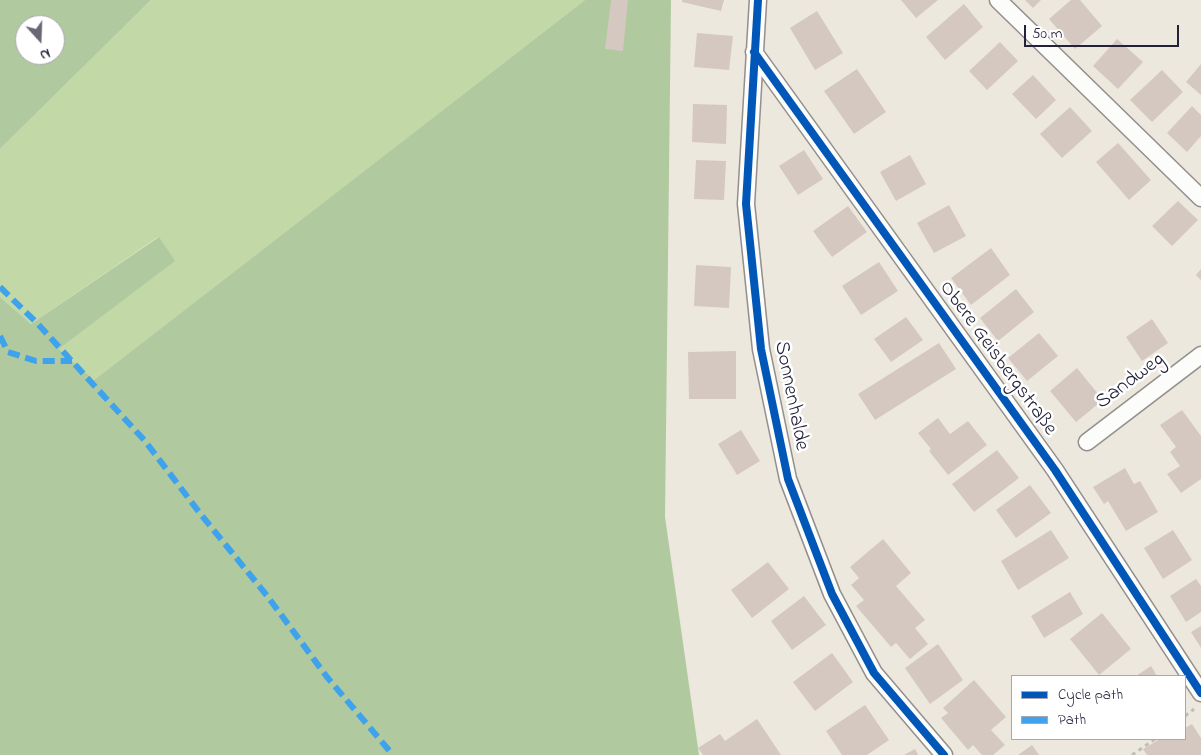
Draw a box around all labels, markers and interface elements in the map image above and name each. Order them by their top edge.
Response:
north arrow [15,15,65,65]
scale bar [1026,15,1181,47]
text: 50 m [1032,23,1062,45]
text: N [37,42,53,65]
street label: Obere Geisbergstraße [932,277,1062,441]
street label: Sonnenhalde [767,339,813,453]
street label: Sandweg [1092,348,1170,416]
legend [1011,675,1186,740]
text: Cycle path [1058,684,1123,706]
text: Path [1058,709,1086,731]

